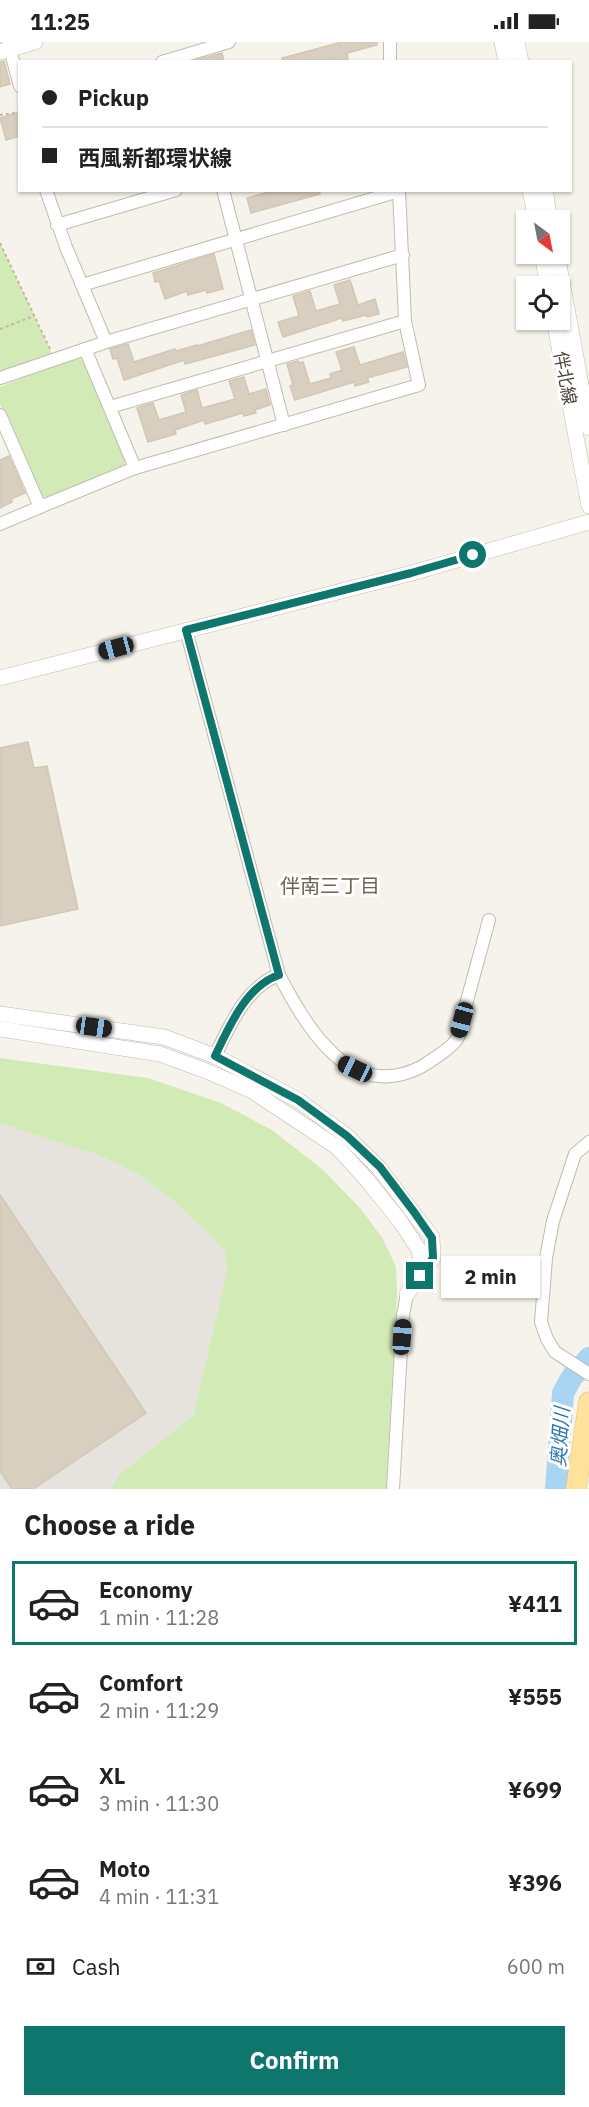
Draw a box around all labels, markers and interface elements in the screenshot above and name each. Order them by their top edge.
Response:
text: 11:25 [30,7,90,36]
text: Pickup [78,83,149,112]
text: 西風新都環状線 [78,143,232,172]
north arrow [516,210,570,264]
map controls [516,210,570,330]
button: locate [516,276,570,330]
street label: 伴北線 [549,349,582,407]
route start [459,541,486,568]
car [96,635,136,661]
district label: 伴南三丁目 [280,872,380,899]
car [449,1000,475,1040]
car [75,1016,113,1038]
car [335,1053,375,1085]
callout: 2 min [441,1255,540,1297]
route end [406,1262,433,1289]
text: 2 min [464,1263,517,1290]
car [392,1318,412,1356]
water label: 奥畑川 [544,1404,575,1468]
text: Choose a ride [24,1507,195,1542]
text: Economy [99,1575,193,1604]
icon: car [27,1576,81,1630]
text: ¥411 [508,1589,562,1618]
text: 1 min · 11:28 [99,1604,219,1631]
text: Comfort [99,1668,183,1697]
icon: car [27,1669,81,1723]
text: ¥555 [508,1682,562,1711]
text: 2 min · 11:29 [99,1697,219,1724]
text: XL [99,1761,125,1790]
icon: car [27,1762,81,1816]
text: ¥699 [508,1775,562,1804]
text: 3 min · 11:30 [99,1790,219,1817]
text: Moto [99,1854,150,1883]
icon: car [27,1855,81,1909]
text: ¥396 [508,1868,562,1897]
text: 4 min · 11:31 [99,1883,219,1910]
icon: cash [24,1950,57,1983]
text: Cash [72,1952,121,1981]
text: 600 m [507,1953,565,1980]
button: Confirm [24,2026,565,2095]

